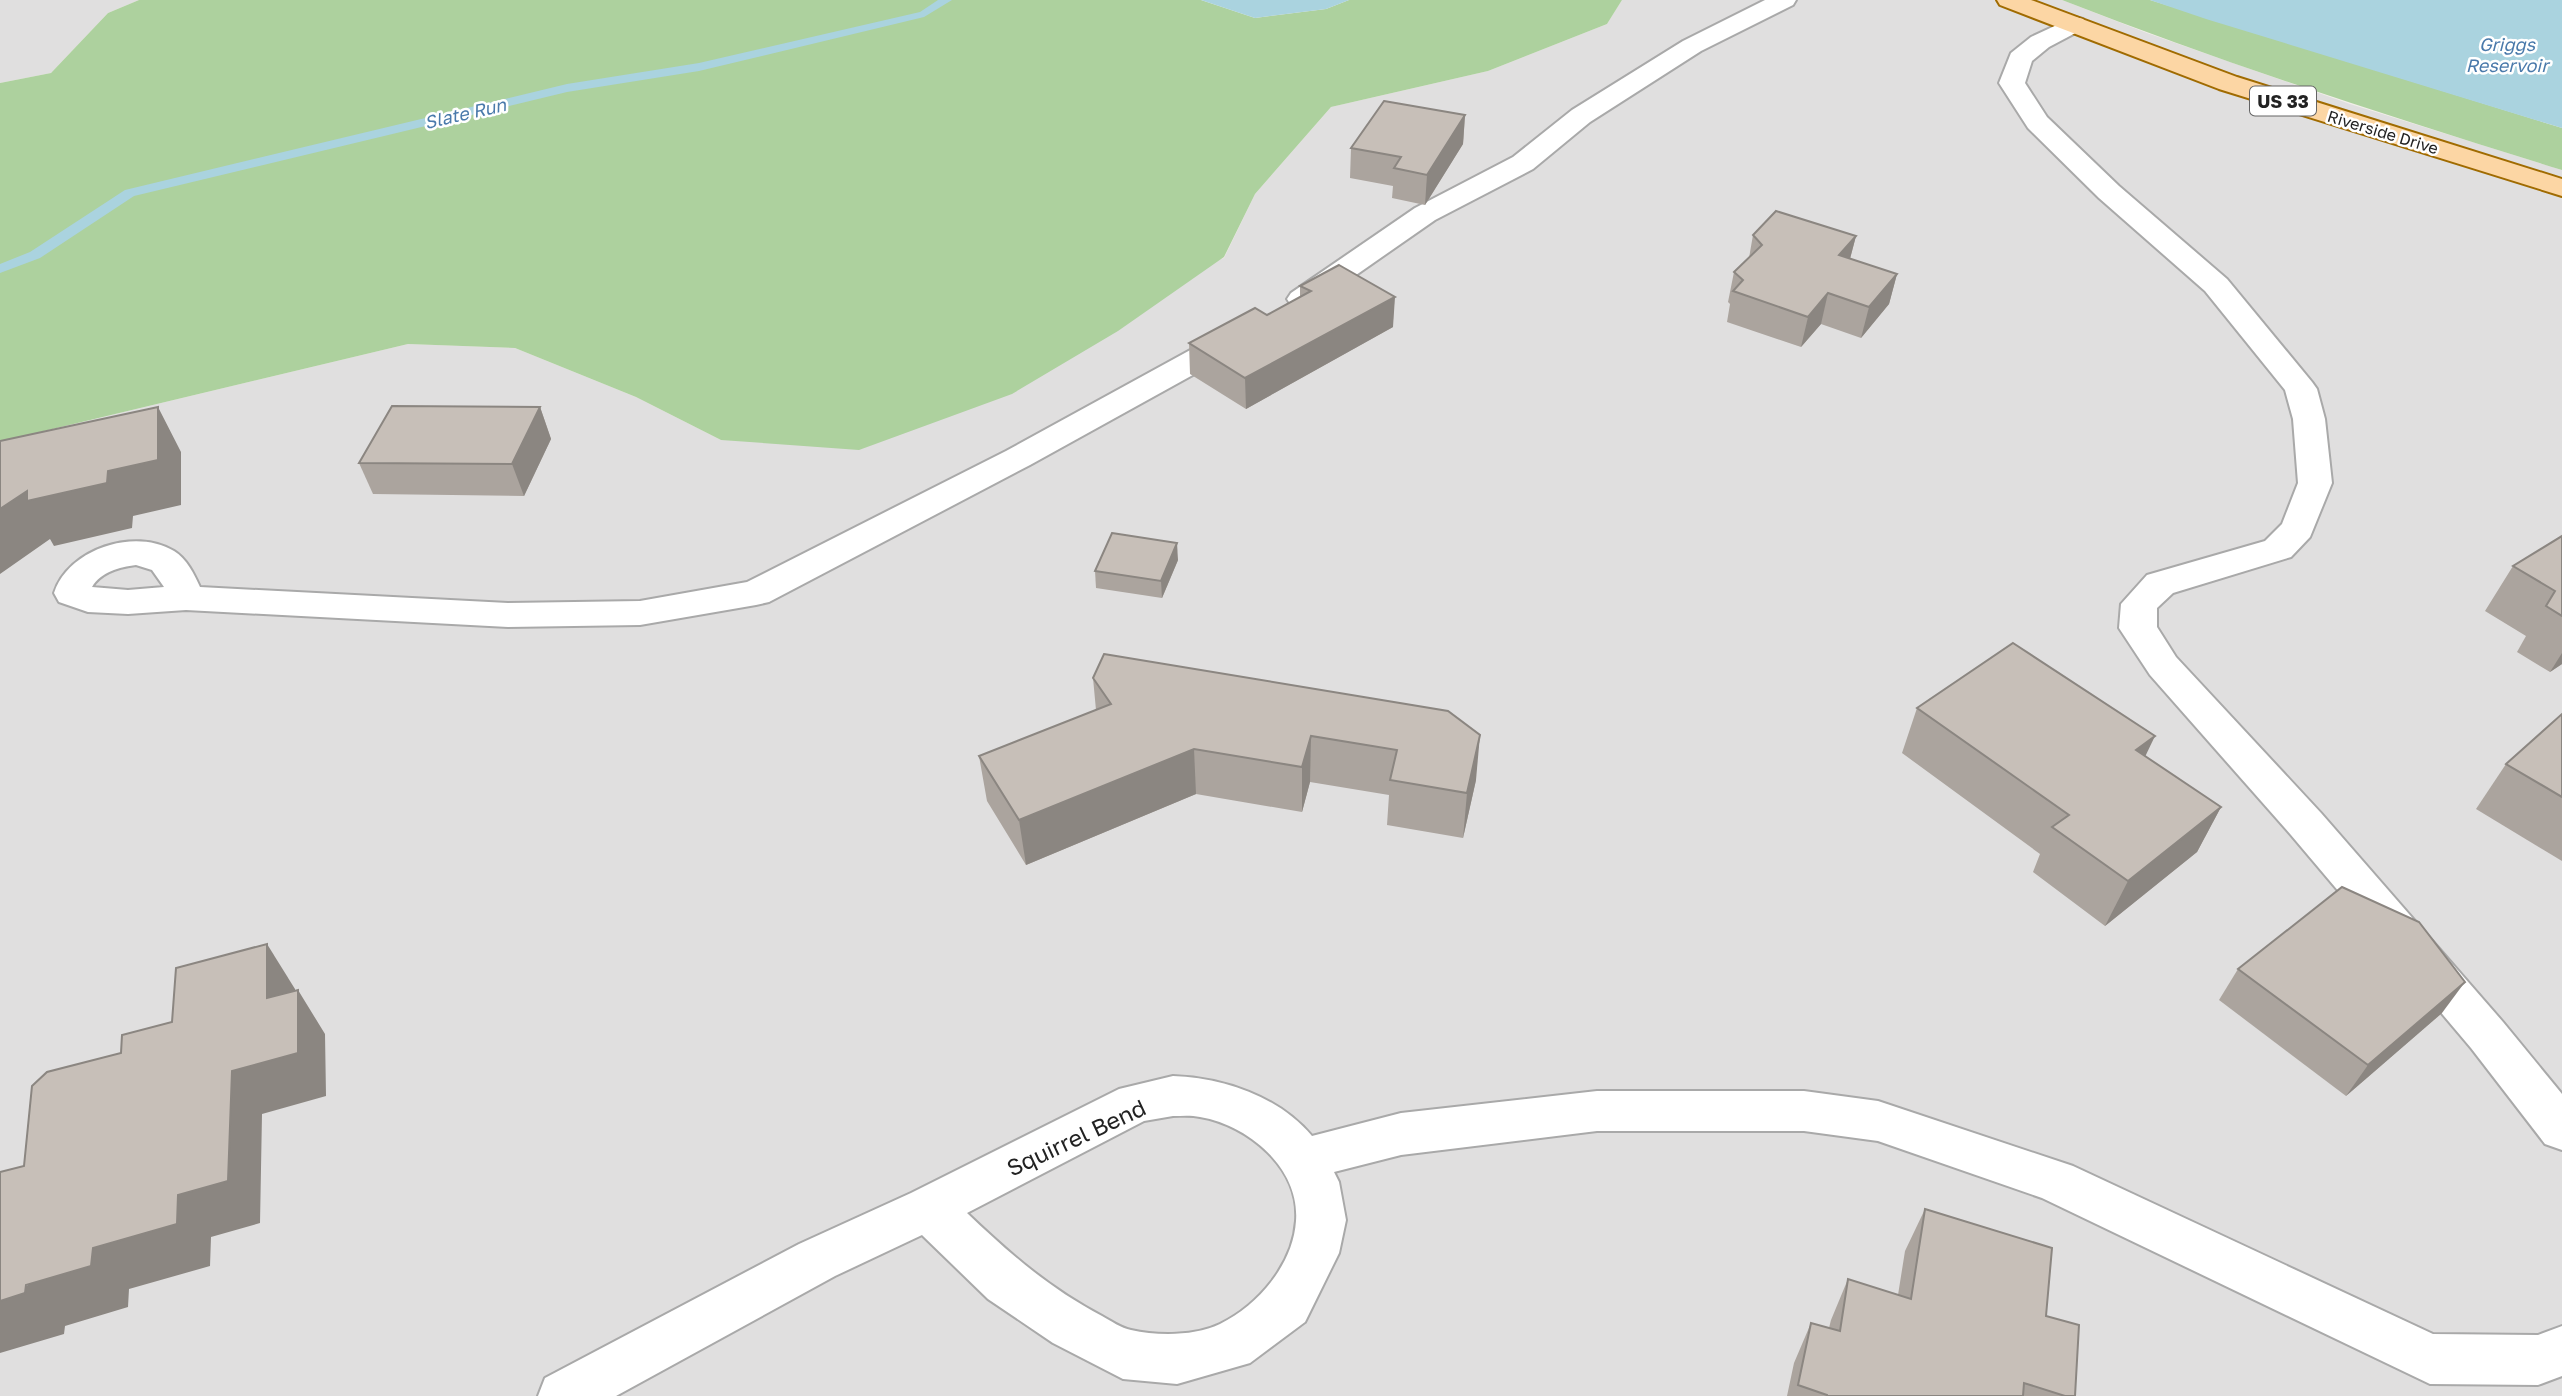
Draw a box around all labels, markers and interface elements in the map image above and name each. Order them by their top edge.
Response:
water label: Griggs Reservoir [2466,33,2551,76]
road number: US 33 [2250,86,2316,116]
water label: Slate Run [422,93,509,133]
street label: Riverside Drive [2325,106,2441,158]
street label: Squirrel Bend [1002,1093,1150,1181]

